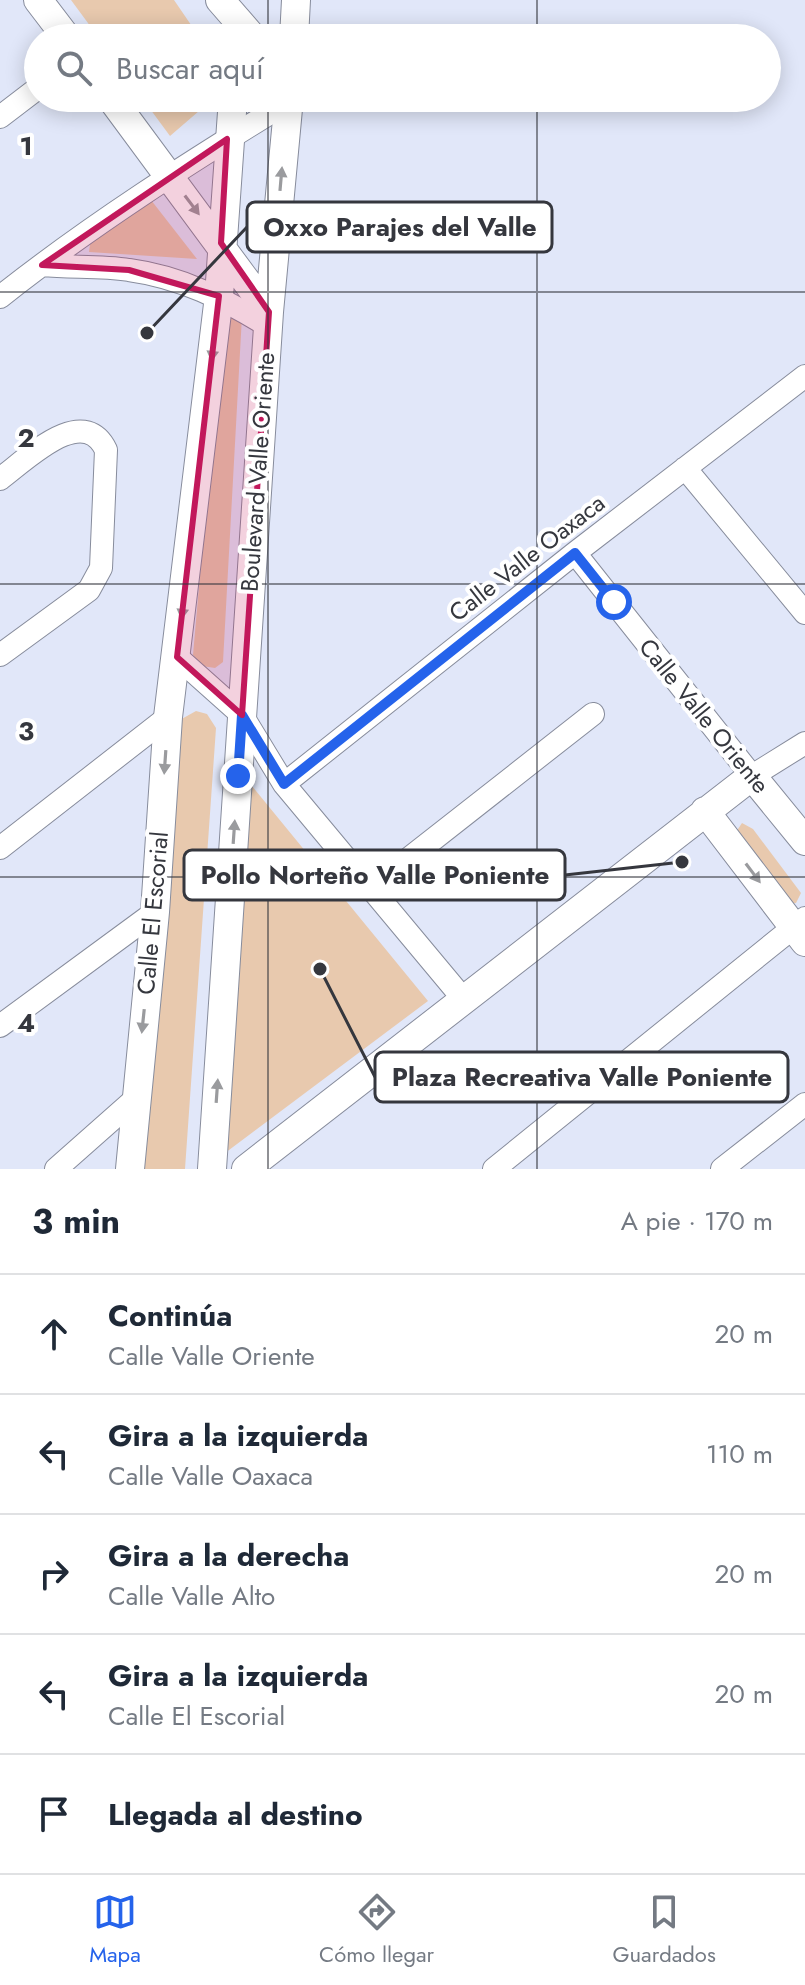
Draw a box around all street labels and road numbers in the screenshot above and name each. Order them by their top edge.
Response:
street label: Boulevard Valle Oriente [232,351,283,593]
street label: Calle Valle Oaxaca [441,486,612,630]
street label: Calle Valle Oriente [631,631,778,801]
street label: Calle El Escorial [128,830,177,996]

